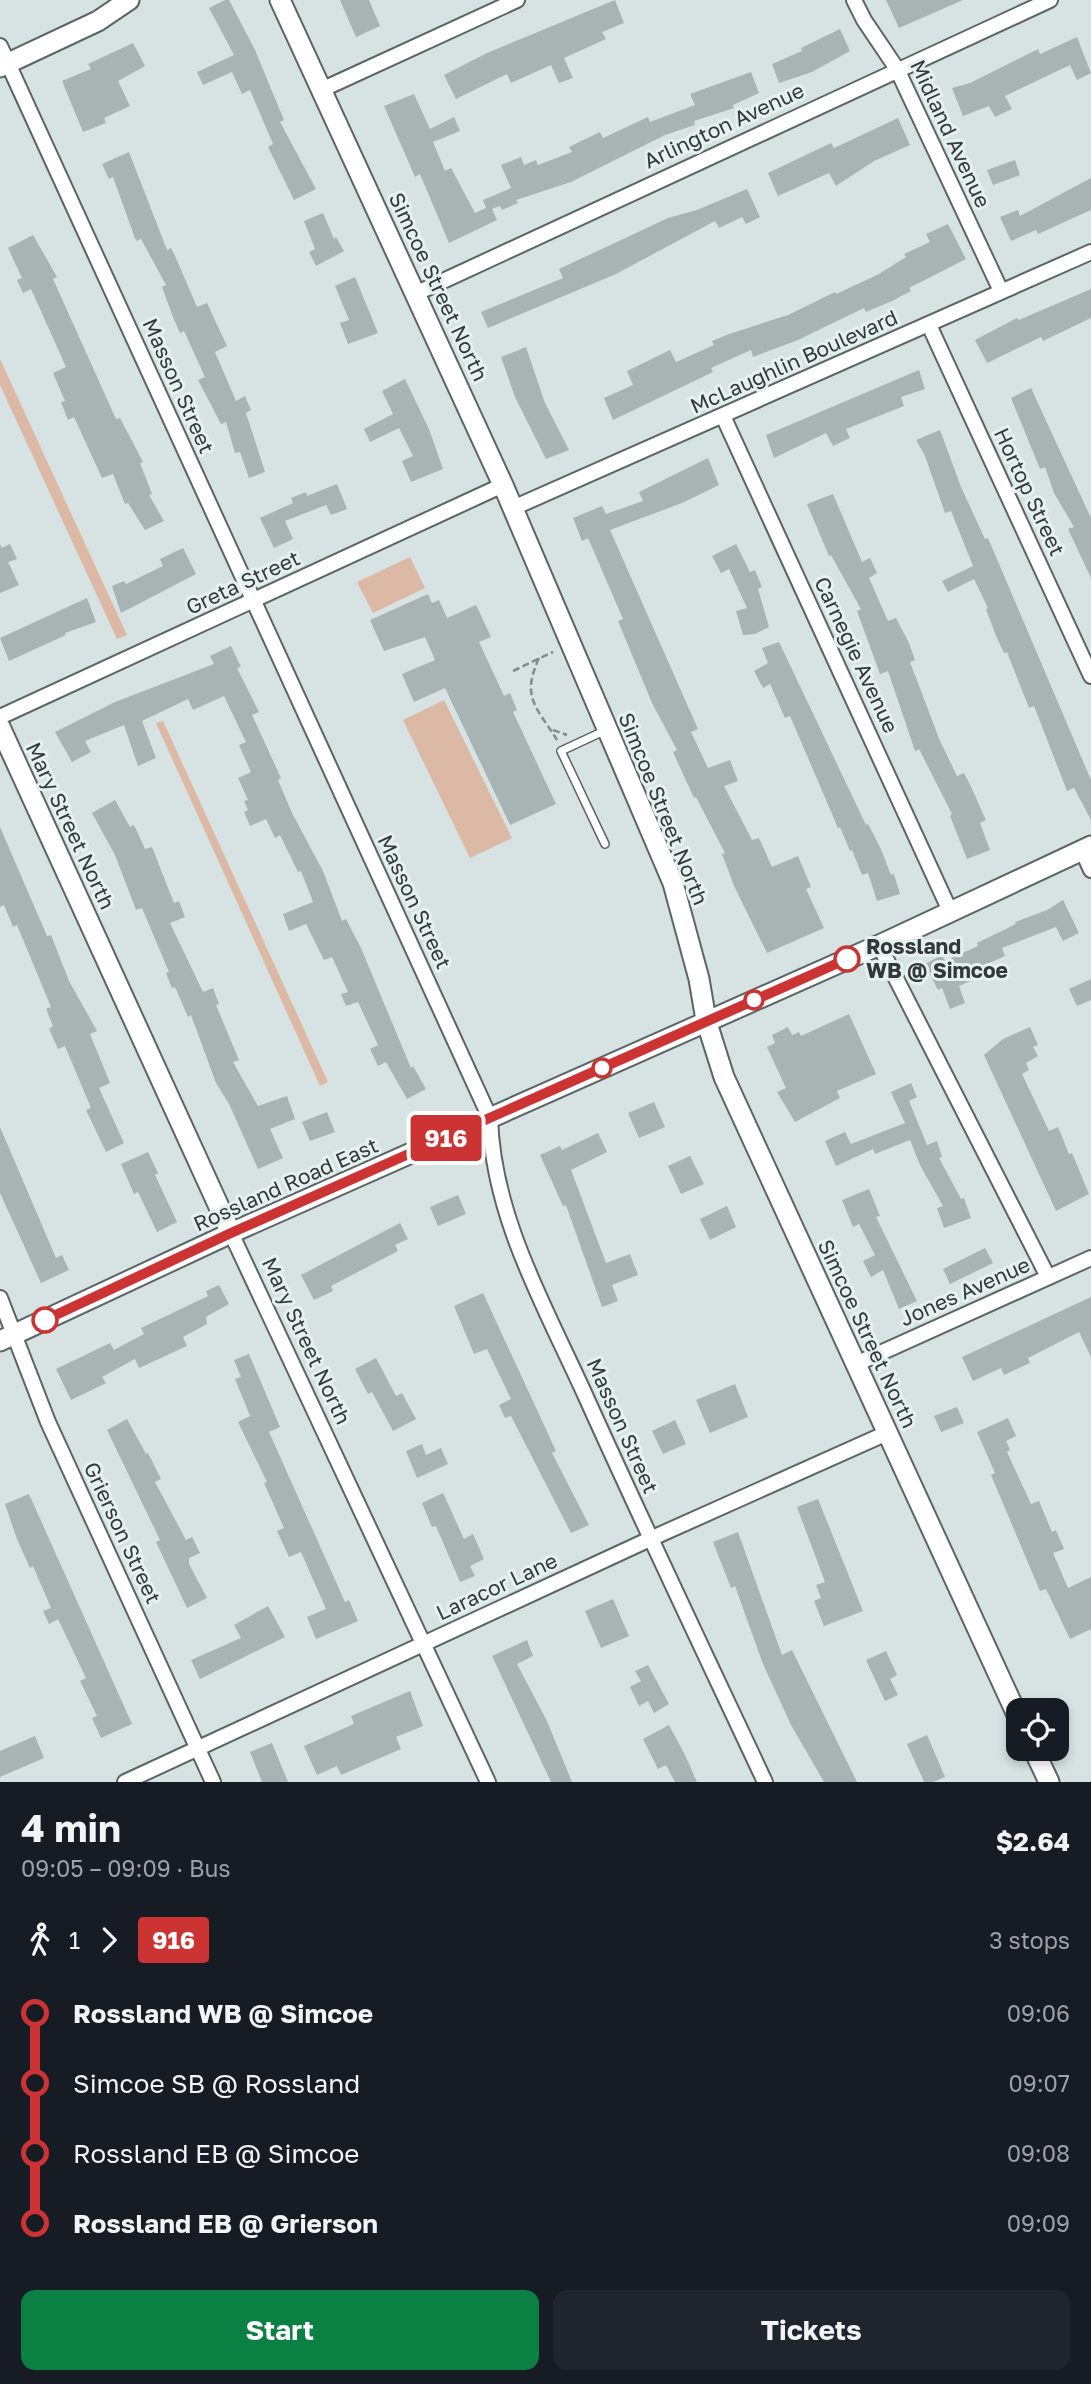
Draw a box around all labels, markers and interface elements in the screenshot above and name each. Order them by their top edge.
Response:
street label: Midland Avenue [905,55,997,212]
street label: Arlington Avenue [639,77,808,174]
street label: Simcoe Street North [384,188,494,385]
street label: McLaughlin Boulevard [686,304,901,419]
street label: Masson Street [138,314,220,457]
street label: Hortop Street [989,423,1071,560]
street label: Greta Street [182,544,304,620]
street label: Carnegie Avenue [809,572,905,737]
street label: Simcoe Street North [613,709,714,909]
street label: Mary Street North [21,738,121,913]
street label: Masson Street [372,830,457,973]
place label: Rossland WB @ Simcoe [866,933,1008,983]
marker: Rossland WB @ Simcoe [834,946,860,972]
unlabelled marker [744,990,764,1010]
unlabelled marker [592,1058,612,1078]
line badge: 916 [406,1115,486,1161]
text: 916 [425,1123,467,1152]
street label: Rossland Road East [189,1132,382,1236]
street label: Simcoe Street North [813,1235,923,1432]
street label: Jones Avenue [895,1251,1034,1331]
street label: Mary Street North [257,1253,357,1428]
unlabelled marker [32,1307,58,1333]
street label: Masson Street [582,1354,664,1497]
street label: Grierson Street [79,1458,167,1607]
street label: Laracor Lane [432,1547,561,1625]
map controls [1006,1698,1069,1761]
button: locate [1006,1698,1069,1761]
text: 4 min [21,1805,121,1850]
text: $2.64 [996,1826,1070,1857]
text: 09:05 – 09:09 · Bus [21,1854,231,1882]
icon: walk [21,1921,59,1959]
icon: forward [90,1921,128,1959]
text: 916 [152,1925,195,1954]
text: 1 [69,1926,80,1954]
text: 3 stops [989,1926,1070,1954]
text: Rossland WB @ Simcoe [73,1998,373,2029]
text: 09:06 [1007,1999,1070,2027]
text: Simcoe SB @ Rossland [73,2068,360,2099]
text: 09:07 [1008,2069,1070,2097]
text: Rossland EB @ Simcoe [73,2138,359,2169]
text: 09:08 [1007,2139,1070,2167]
text: Rossland EB @ Grierson [73,2208,378,2239]
text: 09:09 [1007,2209,1070,2237]
button: Start [21,2290,539,2370]
button: Tickets [553,2290,1070,2370]

